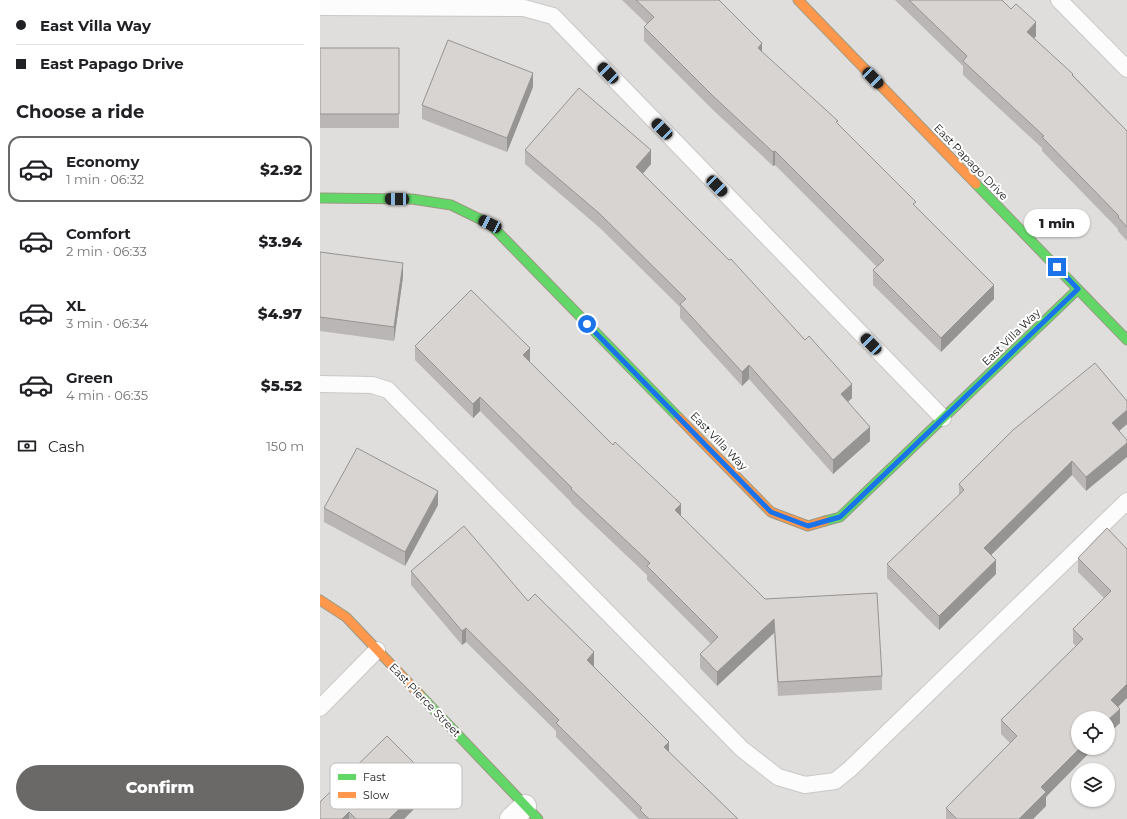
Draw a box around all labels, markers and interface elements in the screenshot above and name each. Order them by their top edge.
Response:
text: East Villa Way [40,16,151,35]
text: East Papago Drive [40,54,184,73]
car [595,60,621,86]
car [860,65,886,91]
text: Choose a ride [16,101,144,123]
car [649,116,675,142]
street label: East Papago Drive [931,121,1011,203]
icon: car [18,151,54,187]
text: Economy [66,152,139,171]
text: $2.92 [260,160,302,179]
text: 1 min · 06:32 [66,171,144,187]
car [704,173,730,199]
car [385,193,409,205]
callout: 1 min [1024,209,1090,237]
car [477,213,503,235]
text: 1 min [1039,215,1075,231]
icon: car [18,223,54,259]
text: Comfort [66,224,131,243]
text: $3.94 [259,232,302,251]
text: 2 min · 06:33 [66,243,147,259]
route end [1048,258,1066,276]
icon: car [18,295,54,331]
text: XL [66,296,85,315]
text: $4.97 [258,304,302,323]
street label: East Villa Way [979,306,1043,368]
text: 3 min · 06:34 [66,315,148,331]
route start [578,315,596,333]
car [858,331,884,357]
icon: car [18,367,54,403]
text: Green [66,368,113,387]
text: $5.52 [261,376,302,395]
text: 4 min · 06:35 [66,387,148,403]
street label: East Villa Way [688,409,750,473]
icon: cash [16,435,38,457]
text: Cash [48,437,85,456]
text: 150 m [266,438,304,454]
street label: East Pierce Street [386,660,464,740]
map controls [1071,711,1115,807]
button: locate [1071,711,1115,755]
legend [330,763,462,809]
button: layers [1071,763,1115,807]
button: Confirm [16,765,304,811]
text: Fast [363,770,387,784]
text: Slow [363,788,389,802]

